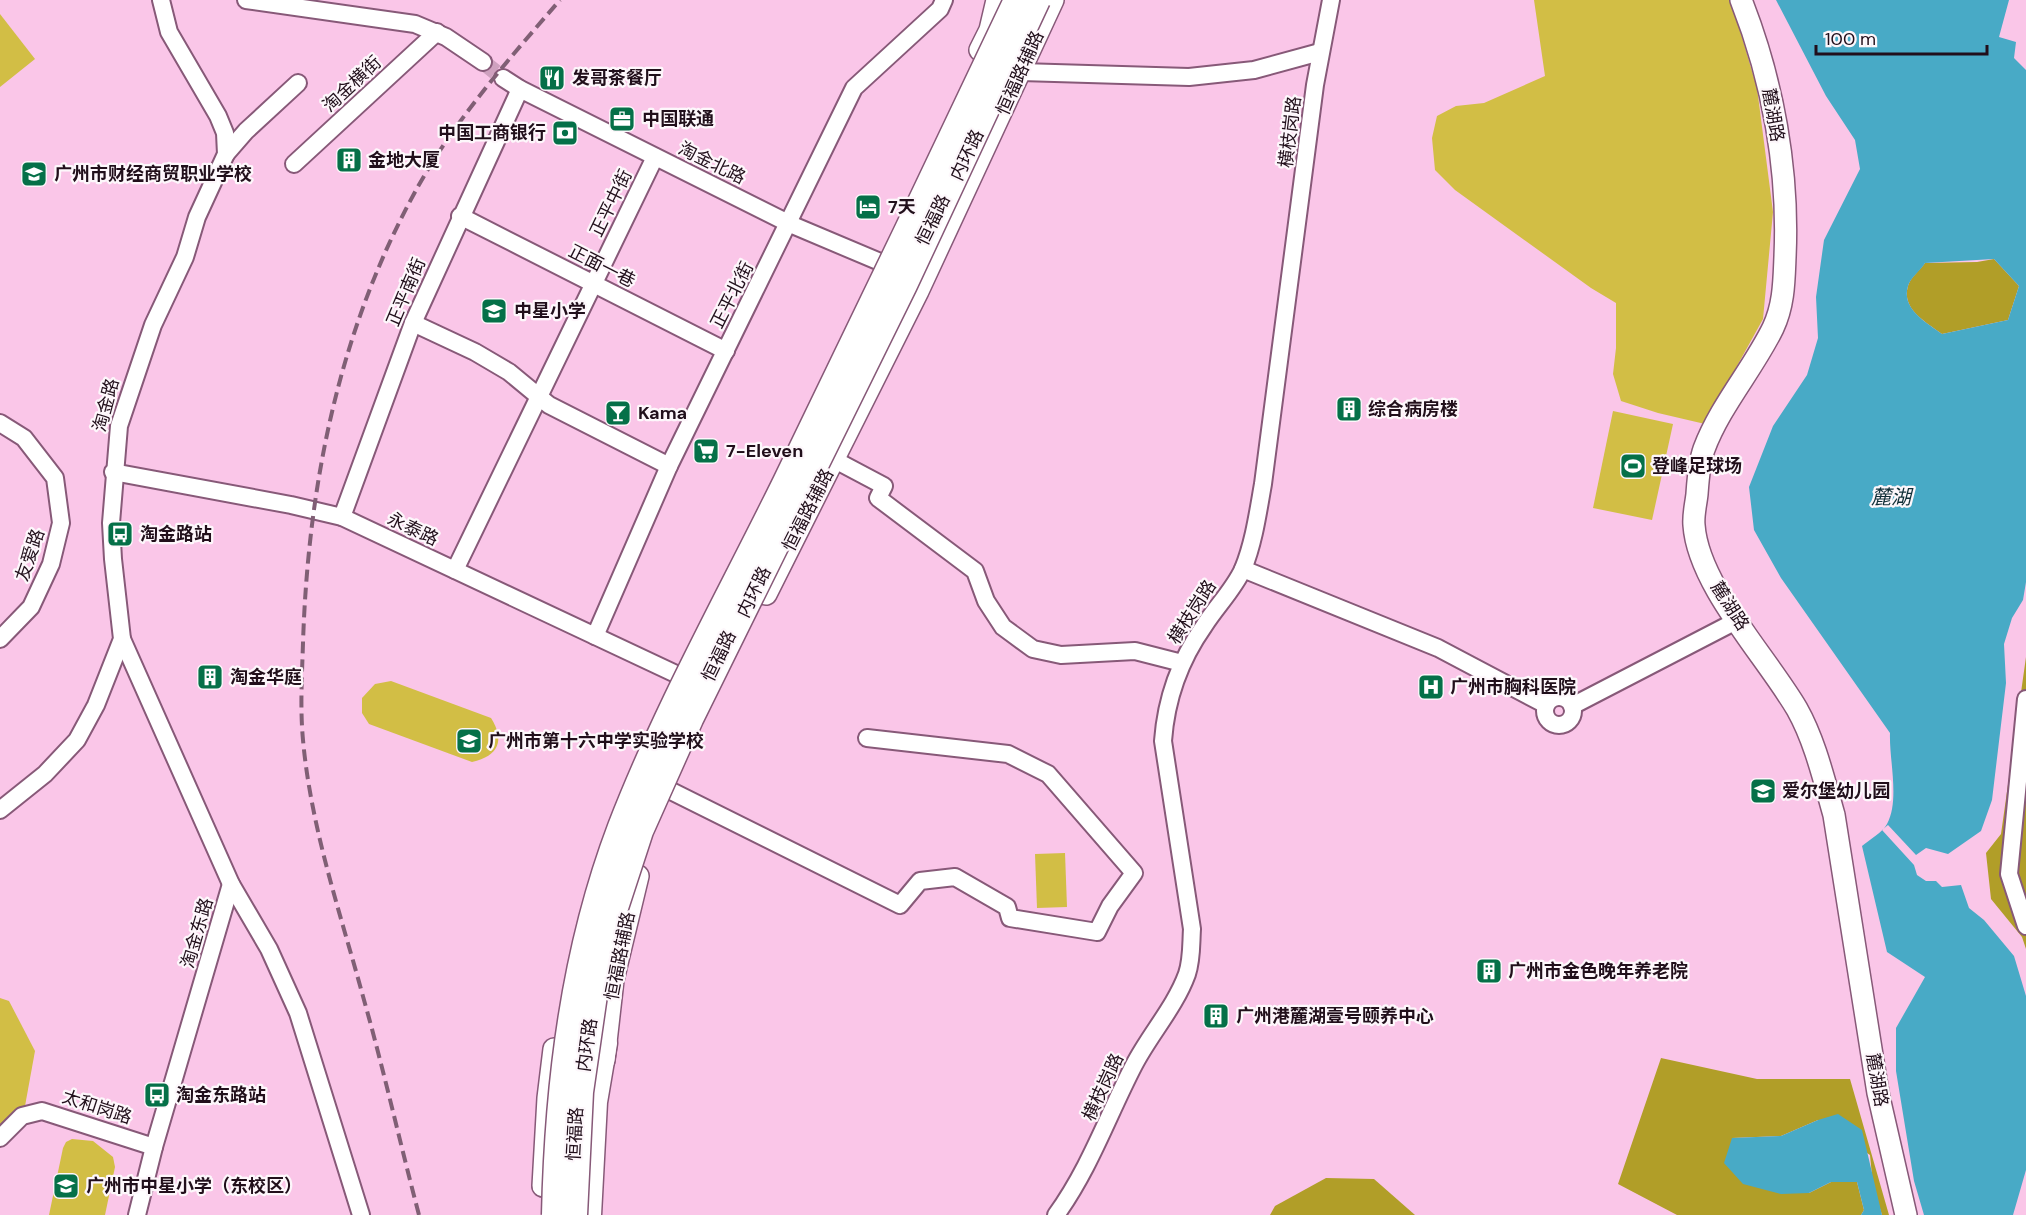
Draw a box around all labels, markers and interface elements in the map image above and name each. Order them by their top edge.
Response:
scale bar [1816,18,1987,56]
street label: 恒福路辅路 [991,27,1049,119]
text: 100 m [1825,27,1876,51]
street label: 淘金横街 [317,51,387,117]
restaurant icon: 发哥茶餐厅 [537,63,567,93]
place label: 发哥茶餐厅 [572,66,662,90]
street label: 麓湖路 [1756,86,1790,144]
street label: 横枝岗路 [1274,95,1306,169]
office icon: 中国联通 [607,104,637,134]
place label: 中国联通 [642,107,714,131]
bank icon: 中国工商银行 [550,118,580,148]
place label: 中国工商银行 [438,121,546,145]
street label: 内环路 [945,125,989,185]
street label: 淘金北路 [674,136,750,190]
building icon: 金地大厦 [334,145,364,175]
place label: 金地大厦 [368,148,440,172]
school or university icon: 广州市财经商贸职业学校 [19,159,49,189]
place label: 广州市财经商贸职业学校 [54,162,252,186]
street label: 正平中街 [584,165,638,241]
street label: 恒福路 [910,190,956,250]
hotel icon: 7天 [853,192,883,222]
place label: 7天 [888,195,916,219]
street label: 正面一巷 [564,239,640,293]
street label: 正平南街 [381,254,431,330]
street label: 正平北街 [705,257,759,333]
school or university icon: 中星小学 [479,296,509,326]
place label: 中星小学 [514,299,586,323]
street label: 淘金路 [87,376,125,434]
building icon: 综合病房楼 [1334,394,1364,424]
place label: 综合病房楼 [1368,397,1458,421]
bar icon: Kama [603,398,633,428]
place label: Kama [638,401,687,425]
supermarket icon: 7-Eleven [691,436,721,466]
place label: 7-Eleven [726,439,803,463]
sports icon: 登峰足球场 [1618,451,1648,481]
place label: 登峰足球场 [1652,454,1742,478]
street label: 恒福路辅路 [777,464,839,556]
water label: 麓湖 [1871,484,1914,510]
street label: 永泰路 [383,507,443,551]
bus stop icon: 淘金路站 [105,519,135,549]
place label: 淘金路站 [140,522,212,546]
street label: 友爱路 [10,526,50,584]
street label: 内环路 [731,562,777,622]
street label: 横枝岗路 [1162,575,1222,649]
street label: 麓湖路 [1705,577,1755,635]
street label: 恒福路 [696,626,742,686]
building icon: 淘金华庭 [195,662,225,692]
place label: 淘金华庭 [230,665,302,689]
hospital icon: 广州市胸科医院 [1416,672,1446,702]
place label: 广州市胸科医院 [1450,675,1576,699]
school or university icon: 广州市第十六中学实验学校 [454,726,484,756]
place label: 广州市第十六中学实验学校 [488,729,704,753]
school or university icon: 爱尔堡幼儿园 [1748,776,1778,806]
place label: 爱尔堡幼儿园 [1782,779,1890,803]
street label: 淘金东路 [176,895,218,971]
street label: 恒福路辅路 [600,910,640,1002]
building icon: 广州市金色晚年养老院 [1474,956,1504,986]
place label: 广州市金色晚年养老院 [1508,959,1688,983]
building icon: 广州港麓湖壹号颐养中心 [1201,1001,1231,1031]
place label: 广州港麓湖壹号颐养中心 [1236,1004,1434,1028]
street label: 内环路 [571,1017,603,1073]
street label: 横枝岗路 [1077,1049,1129,1125]
street label: 麓湖路 [1860,1051,1894,1109]
bus stop icon: 淘金东路站 [142,1080,172,1110]
place label: 淘金东路站 [176,1083,266,1107]
street label: 太和岗路 [59,1084,135,1130]
street label: 恒福路 [562,1106,588,1162]
school or university icon: 广州市中星小学（东校区） [51,1171,81,1201]
place label: 广州市中星小学（东校区） [86,1174,302,1198]

